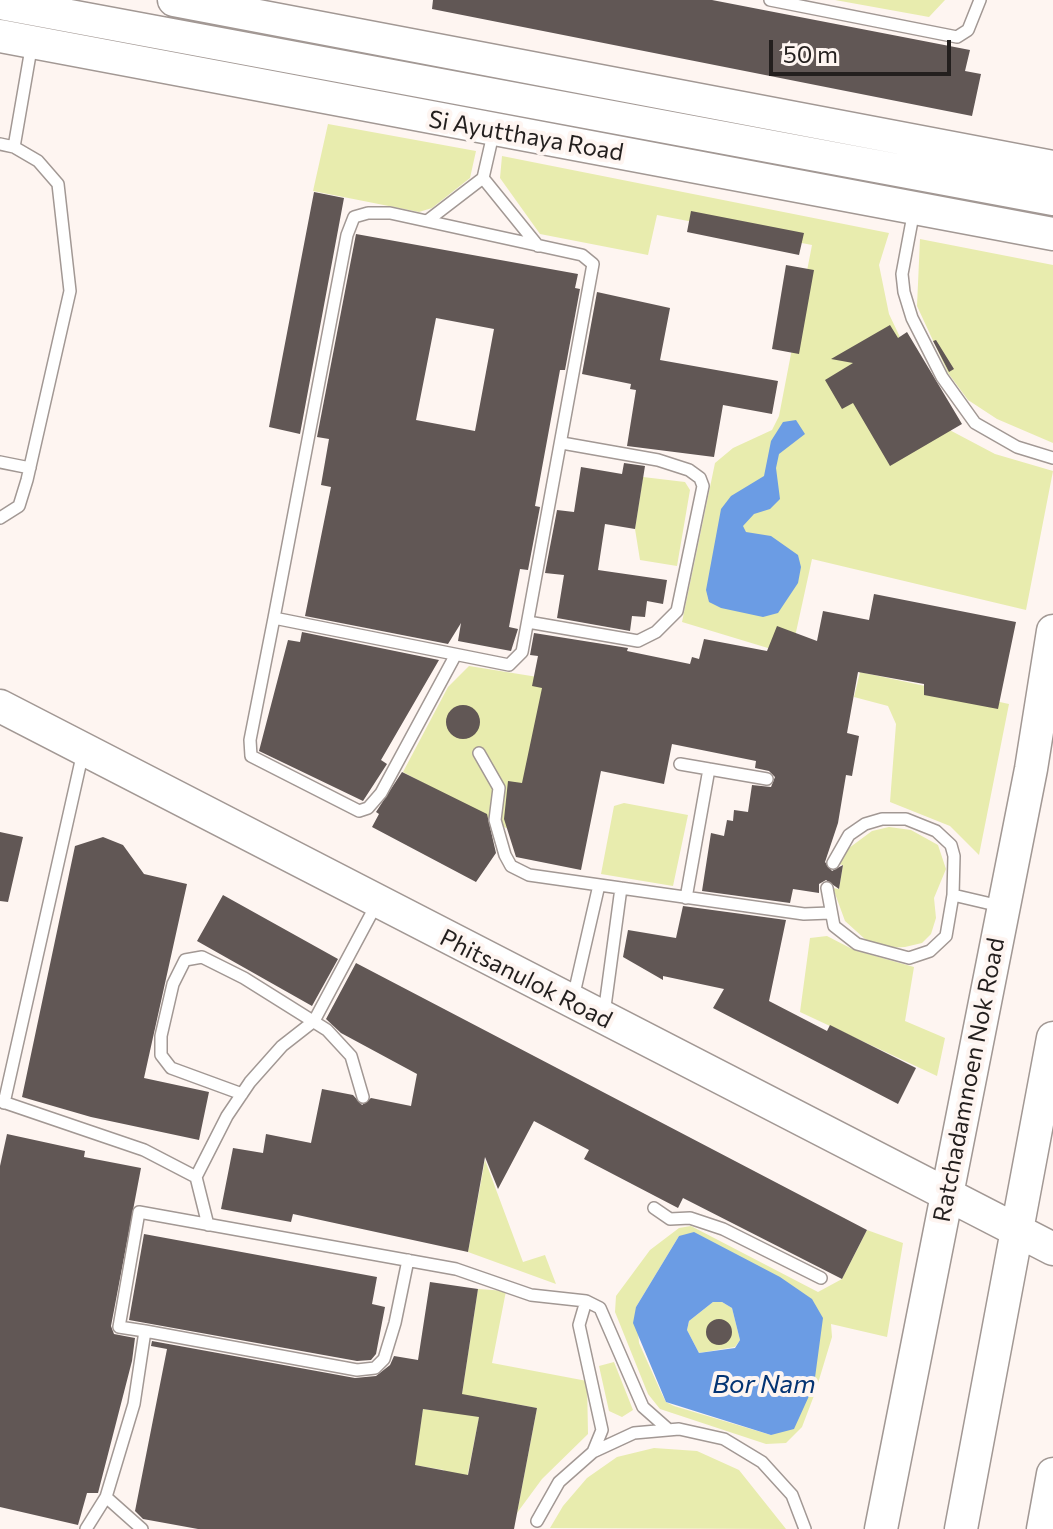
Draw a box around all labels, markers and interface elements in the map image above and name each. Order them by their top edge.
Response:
scale bar [773,24,955,74]
text: 50 m [783,39,838,68]
street label: Si Ayutthaya Road [426,105,626,167]
street label: Phitsanulok Road [435,923,617,1035]
street label: Ratchadamnoen Nok Road [927,935,1011,1225]
water label: Bor Nam [712,1368,816,1400]

